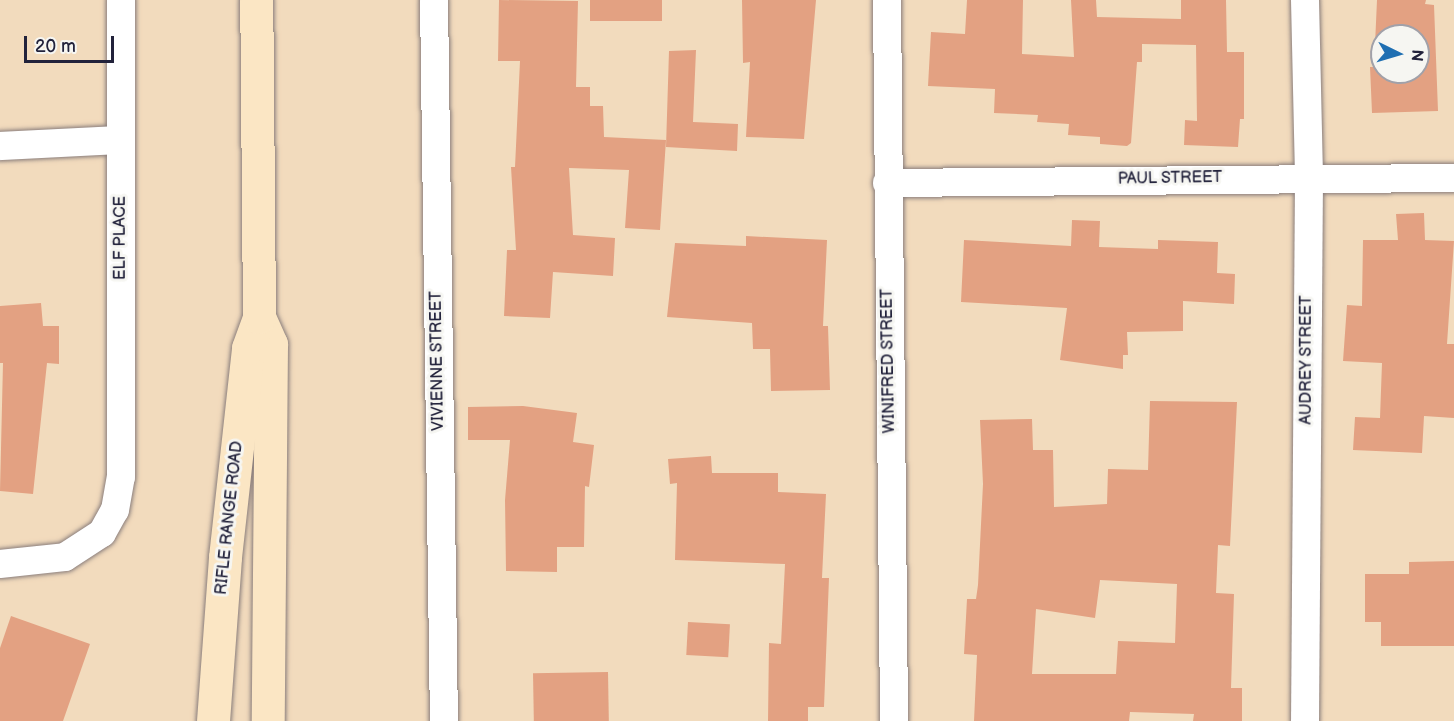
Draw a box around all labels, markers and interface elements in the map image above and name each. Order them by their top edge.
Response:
scale bar [27,24,117,62]
north arrow [1370,24,1430,84]
text: 20 m [35,36,76,57]
text: N [1406,49,1426,62]
street label: PAUL STREET [1117,168,1223,190]
street label: ELF PLACE [111,196,131,280]
street label: WINIFRED STREET [878,288,900,434]
street label: VIVIENNE STREET [427,291,449,431]
street label: AUDREY STREET [1297,295,1317,425]
street label: RIFLE RANGE ROAD [212,440,248,596]

